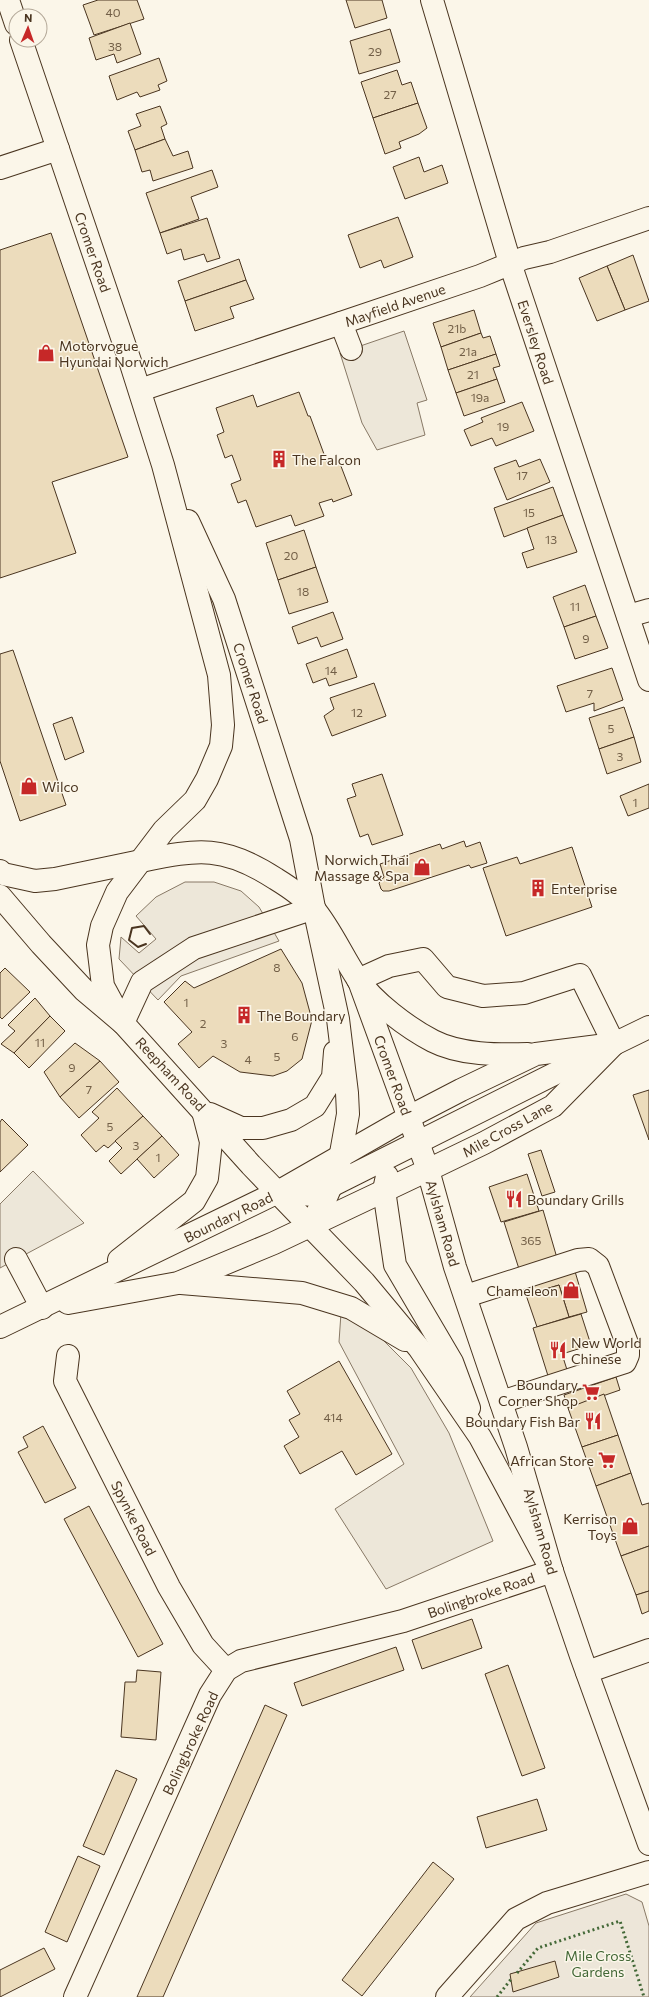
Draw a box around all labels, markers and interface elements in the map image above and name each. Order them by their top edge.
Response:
house number: 40 [105,5,121,19]
north arrow [8,8,48,48]
text: N [24,11,33,24]
house number: 38 [108,39,122,53]
house number: 29 [368,44,382,58]
house number: 27 [384,87,396,101]
street label: Cromer Road [71,210,115,294]
street label: Mayfield Avenue [343,280,447,330]
street label: Eversley Road [514,298,558,386]
house number: 21b [448,321,466,335]
place label: Motorvogue Hyundai Norwich [59,337,169,370]
shop icon: Motorvogue Hyundai Norwich [36,343,56,363]
house number: 21a [459,344,477,358]
house number: 21 [467,367,479,381]
house number: 19a [471,390,489,404]
house number: 19 [497,419,509,433]
building icon: The Falcon [269,449,289,469]
place label: The Falcon [292,451,361,468]
house number: 17 [516,468,528,482]
house number: 15 [523,505,535,519]
house number: 13 [545,532,557,546]
house number: 20 [284,548,298,562]
house number: 18 [297,584,309,598]
house number: 11 [570,599,580,613]
house number: 9 [582,631,590,645]
street label: Cromer Road [230,640,272,726]
house number: 14 [325,663,337,677]
house number: 7 [587,686,593,700]
house number: 12 [351,705,363,719]
house number: 5 [608,721,615,735]
house number: 3 [617,749,624,763]
shop icon: Wilco [19,776,39,796]
place label: Wilco [42,778,79,795]
house number: 1 [632,795,638,809]
place label: Norwich Thai Massage & Spa [314,851,409,884]
shop icon: Norwich Thai Massage & Spa [412,857,432,877]
building icon: Enterprise [528,878,548,898]
place label: Enterprise [551,880,617,897]
house number: 8 [273,960,281,974]
house number: 1 [183,995,189,1009]
building icon: The Boundary [234,1005,254,1025]
place label: The Boundary [257,1007,346,1024]
house number: 2 [200,1016,207,1030]
house number: 6 [291,1029,299,1043]
street label: Reepham Road [132,1033,210,1115]
street label: Cromer Road [371,1033,415,1117]
house number: 11 [35,1035,45,1049]
house number: 3 [221,1036,228,1050]
house number: 5 [274,1049,281,1063]
house number: 4 [244,1052,252,1066]
house number: 9 [68,1060,76,1074]
house number: 7 [86,1082,92,1096]
street label: Mile Cross Lane [459,1097,555,1161]
house number: 5 [107,1119,114,1133]
house number: 3 [133,1138,140,1152]
house number: 1 [155,1150,161,1164]
street label: Aylsham Road [423,1178,463,1268]
street label: Boundary Road [181,1188,275,1246]
restaurant icon: Boundary Grills [504,1189,524,1209]
place label: Boundary Grills [527,1191,624,1208]
house number: 365 [520,1233,542,1247]
shop icon: Chameleon [561,1280,581,1300]
place label: Chameleon [486,1282,558,1299]
place label: New World Chinese [571,1334,642,1367]
restaurant icon: New World Chinese [548,1340,568,1360]
place label: Boundary Corner Shop [498,1376,578,1409]
supermarket icon: Boundary Corner Shop [581,1382,601,1402]
house number: 414 [323,1410,343,1424]
restaurant icon: Boundary Fish Bar [583,1411,603,1431]
place label: Boundary Fish Bar [465,1413,580,1430]
supermarket icon: African Store [597,1450,617,1470]
place label: African Store [510,1452,594,1469]
street label: Spynke Road [108,1478,160,1558]
street label: Aylsham Road [521,1486,561,1576]
place label: Kerrison Toys [563,1510,617,1543]
shop icon: Kerrison Toys [620,1516,640,1536]
street label: Bolingbroke Road [425,1569,537,1621]
street label: Bolingbroke Road [159,1689,221,1797]
park label: Mile Cross Gardens [565,1947,631,1980]

